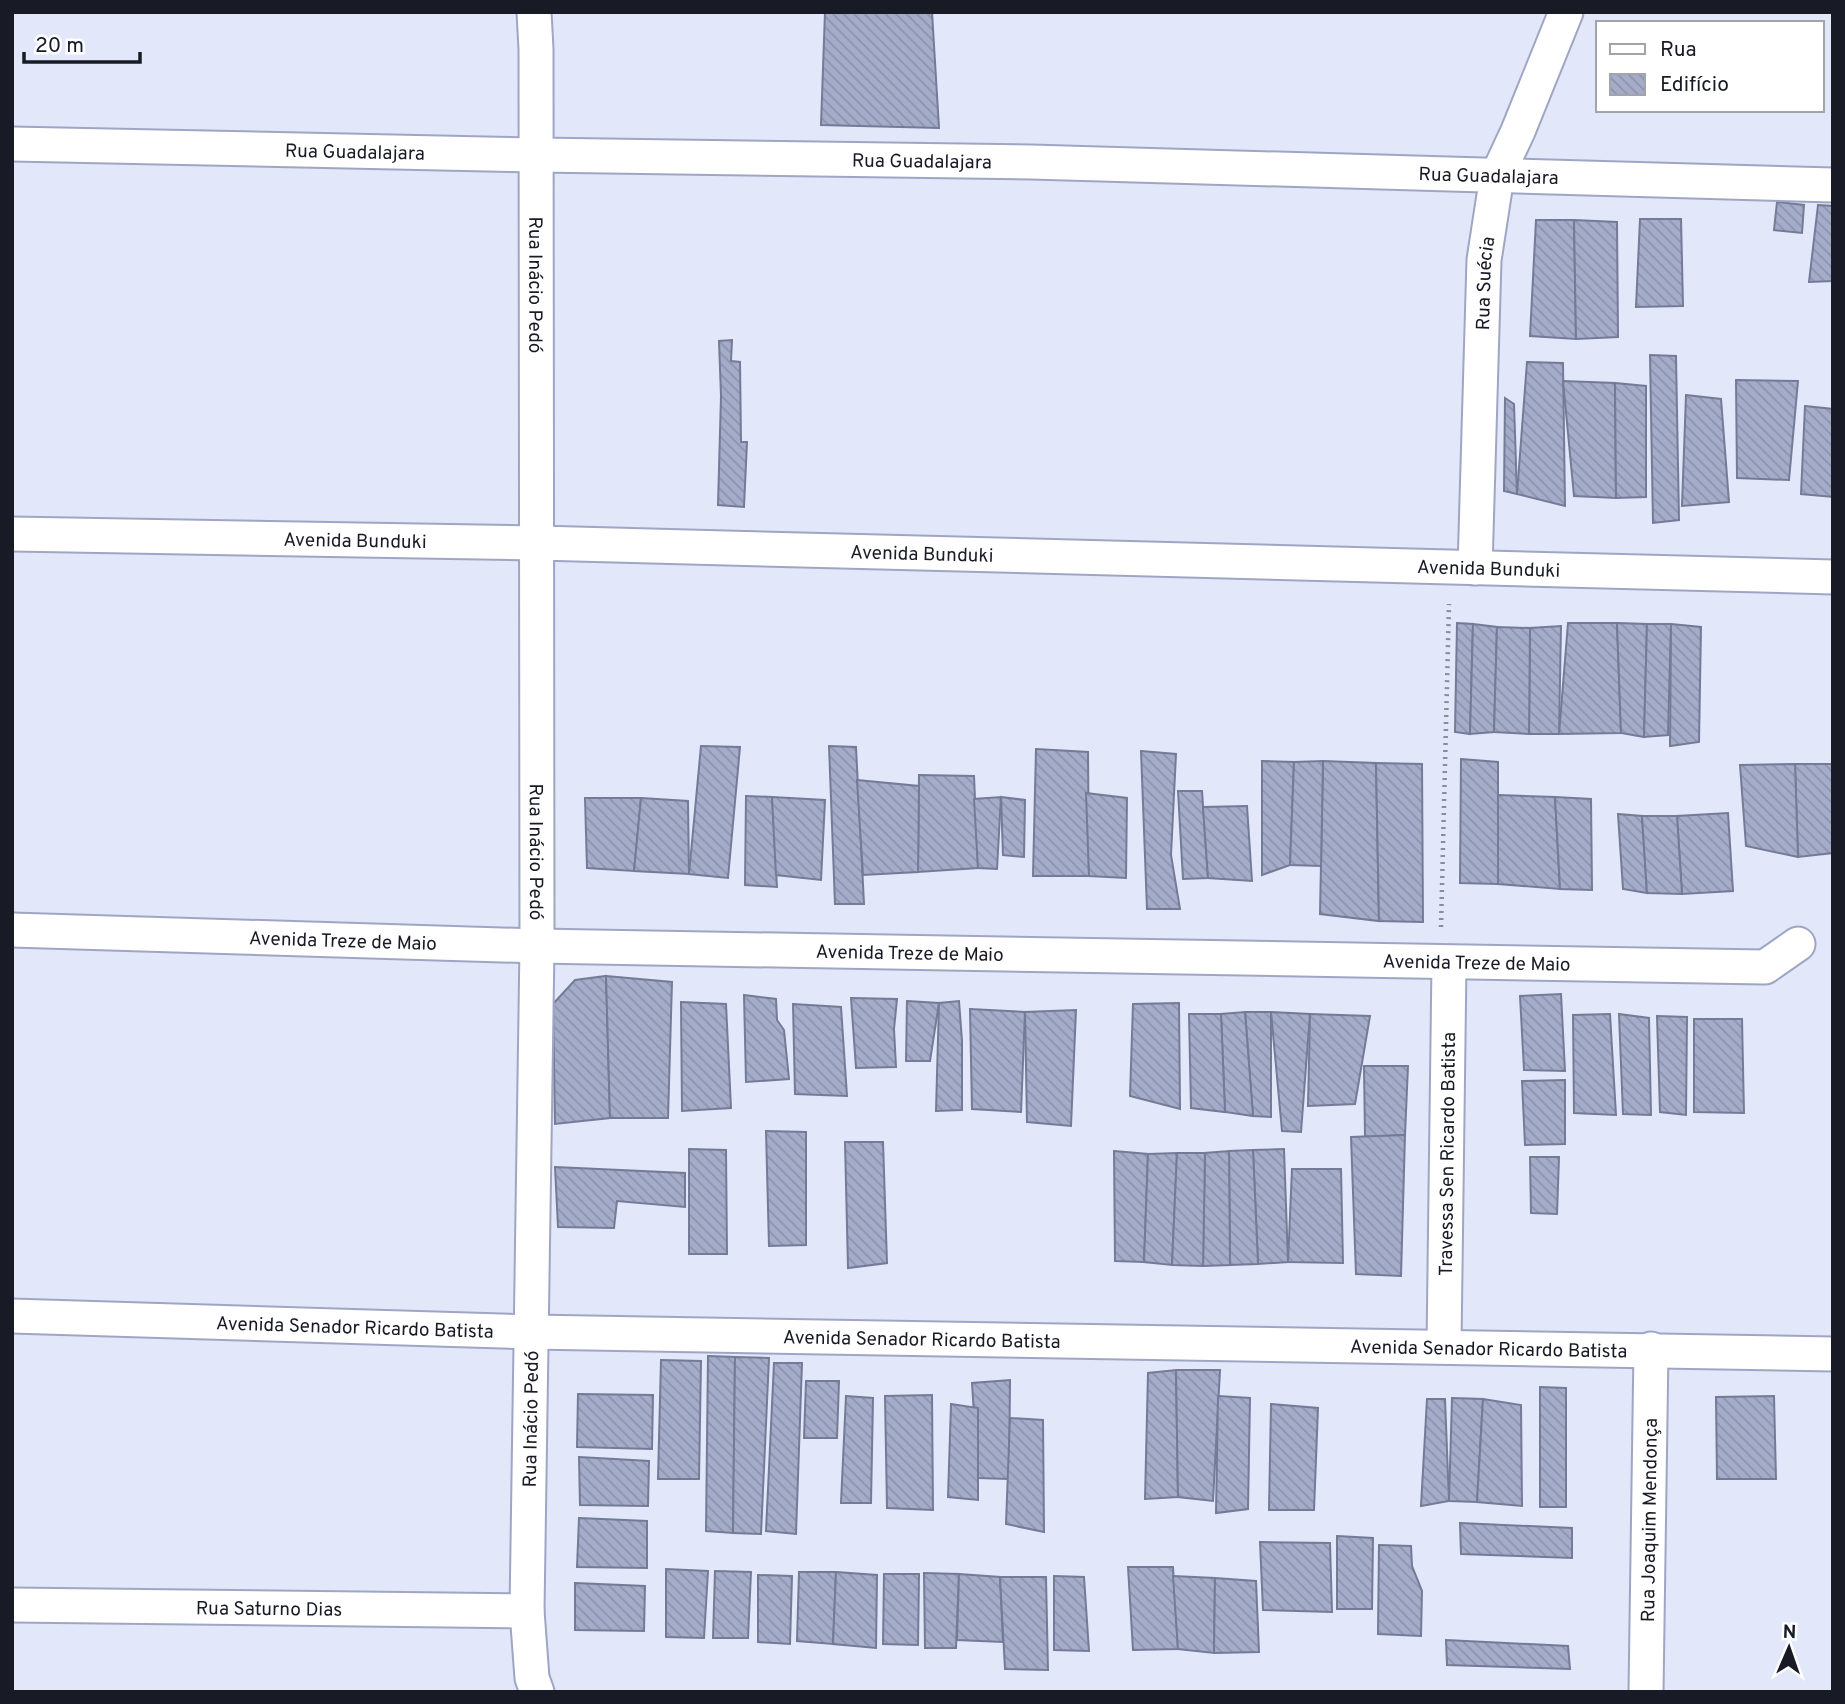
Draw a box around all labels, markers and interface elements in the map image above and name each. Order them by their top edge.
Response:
scale bar [24,21,140,65]
legend [1596,21,1824,112]
text: 20 m [35,33,84,60]
text: Rua [1660,37,1697,64]
text: Edifício [1660,72,1729,99]
street label: Rua Guadalajara [285,140,425,167]
street label: Rua Guadalajara [852,149,992,175]
street label: Rua Guadalajara [1418,163,1559,191]
street label: Rua Inácio Pedó [522,216,546,353]
street label: Rua Suécia [1472,235,1502,331]
street label: Avenida Bunduki [283,529,427,555]
street label: Avenida Bunduki [850,541,994,569]
street label: Avenida Bunduki [1417,556,1560,584]
street label: Rua Inácio Pedó [523,783,547,920]
street label: Avenida Treze de Maio [248,927,437,957]
street label: Avenida Treze de Maio [815,941,1004,968]
street label: Avenida Treze de Maio [1382,950,1571,978]
street label: Travessa Sen Ricardo Batista [1435,1032,1462,1276]
street label: Avenida Senador Ricardo Batista [216,1312,494,1345]
street label: Avenida Senador Ricardo Batista [783,1326,1061,1355]
street label: Avenida Senador Ricardo Batista [1350,1336,1628,1365]
street label: Rua Inácio Pedó [519,1350,545,1488]
street label: Rua Joaquim Mendonça [1637,1418,1664,1622]
street label: Rua Saturno Dias [196,1597,342,1623]
north arrow [1754,1613,1824,1683]
text: N [1782,1621,1797,1645]

